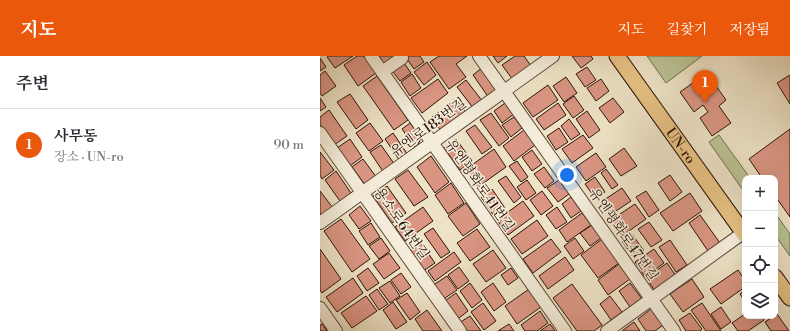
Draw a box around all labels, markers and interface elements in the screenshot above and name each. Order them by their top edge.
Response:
text: 지도 [20,18,57,42]
text: 지도 [618,21,645,39]
text: 길찾기 [667,21,707,39]
text: 저장됨 [729,21,770,39]
pin: 1 [692,70,718,103]
text: 주변 [16,73,49,95]
street label: 유엔로183번길 [387,94,470,161]
street label: UN-ro [661,125,699,168]
text: 사무동 [54,127,97,146]
street label: 유엔평화로41번길 [441,136,518,235]
text: 1 [26,137,32,153]
text: 90 m [273,137,304,153]
text: 장소 · UN-ro [54,149,124,165]
your location [557,165,577,185]
map controls [742,175,778,319]
button: + [742,175,778,211]
street label: 용소로64번길 [370,184,433,263]
street label: 유엔평화로47번길 [584,185,662,285]
button: − [742,211,778,247]
button: locate [742,247,778,283]
button: layers [742,283,778,319]

